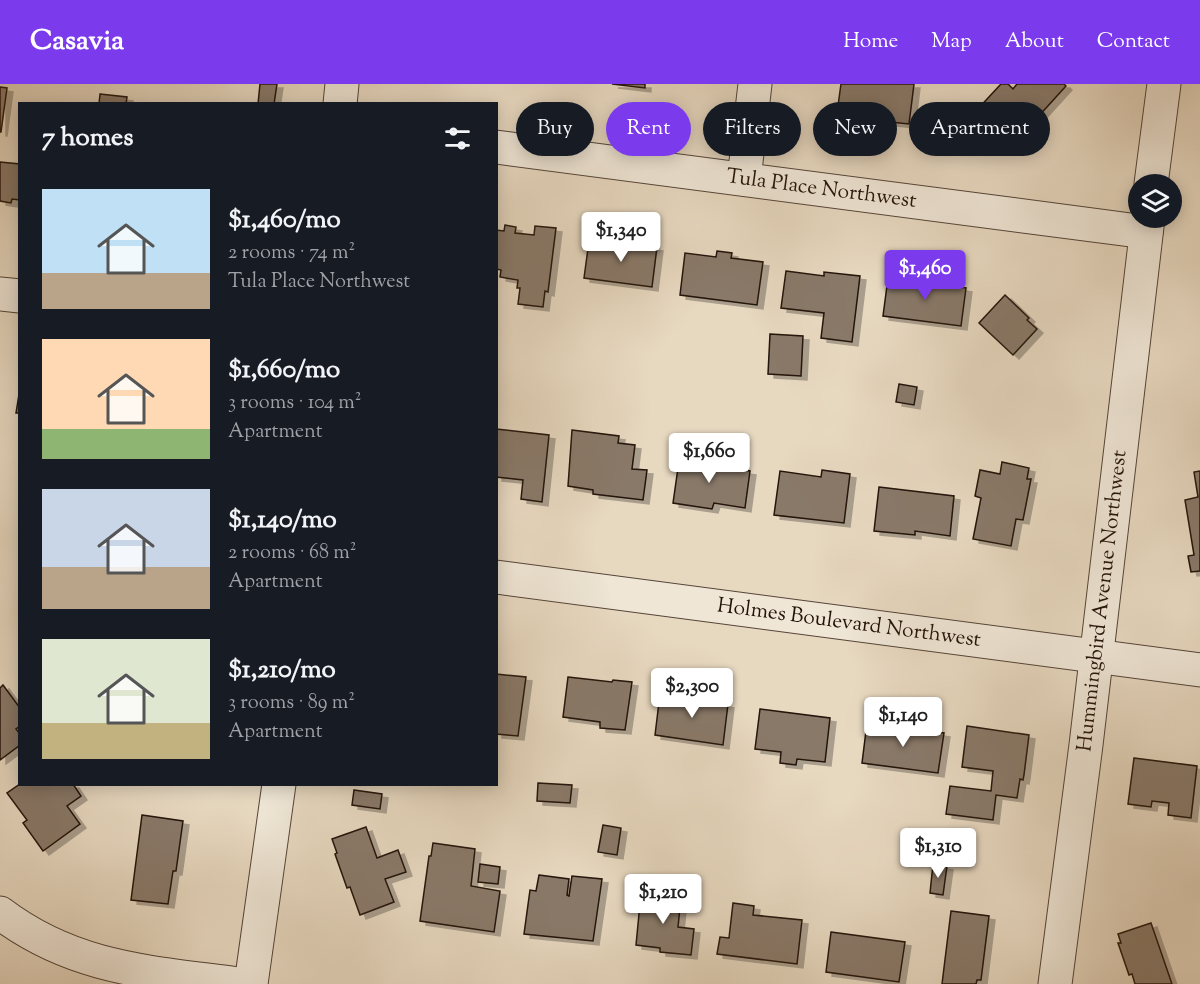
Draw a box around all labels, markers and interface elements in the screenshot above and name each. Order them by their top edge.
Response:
text: Casavia [30,22,124,62]
text: Home [843,27,898,57]
text: Map [931,27,972,57]
text: About [1005,27,1064,57]
text: Contact [1097,27,1170,57]
chip: Buy [516,102,594,156]
chip: Rent [606,102,691,156]
chip: Filters [703,102,801,156]
chip: New [813,102,897,156]
chip: Apartment [909,102,1050,156]
text: 7 homes [42,120,133,157]
icon: filters [441,122,474,155]
street label: Tula Place Northwest [724,162,918,217]
map controls [1128,174,1182,228]
button: layers [1128,174,1182,228]
text: $1,460/mo [228,202,341,239]
pin: $1,340 [572,212,670,263]
icon: home [90,213,162,285]
text: $1,340 [595,217,647,246]
text: 2 rooms · 74 m² [228,239,355,268]
pin: $1,460 [876,250,974,301]
text: $1,460 [899,255,951,284]
text: Tula Place Northwest [228,268,410,297]
text: $1,660/mo [228,352,340,389]
icon: home [90,363,162,435]
text: 3 rooms · 104 m² [228,389,362,418]
text: Apartment [228,418,323,447]
pin: $1,660 [660,433,758,484]
text: $1,660 [683,438,735,467]
street label: Hummingbird Avenue Northwest [1070,449,1136,753]
text: $1,140/mo [228,502,337,539]
icon: home [90,513,162,585]
text: 2 rooms · 68 m² [228,539,356,568]
text: Apartment [228,568,323,597]
street label: Holmes Boulevard Northwest [715,591,983,656]
text: $1,210/mo [228,652,336,689]
icon: home [90,663,162,735]
pin: $2,300 [643,668,741,719]
text: $2,300 [665,673,719,702]
text: 3 rooms · 89 m² [228,689,355,718]
pin: $1,140 [854,697,952,748]
text: $1,140 [878,702,928,731]
text: Apartment [228,718,323,747]
pin: $1,310 [889,828,987,879]
text: $1,310 [914,833,962,862]
pin: $1,210 [614,874,712,925]
text: $1,210 [639,879,688,908]

